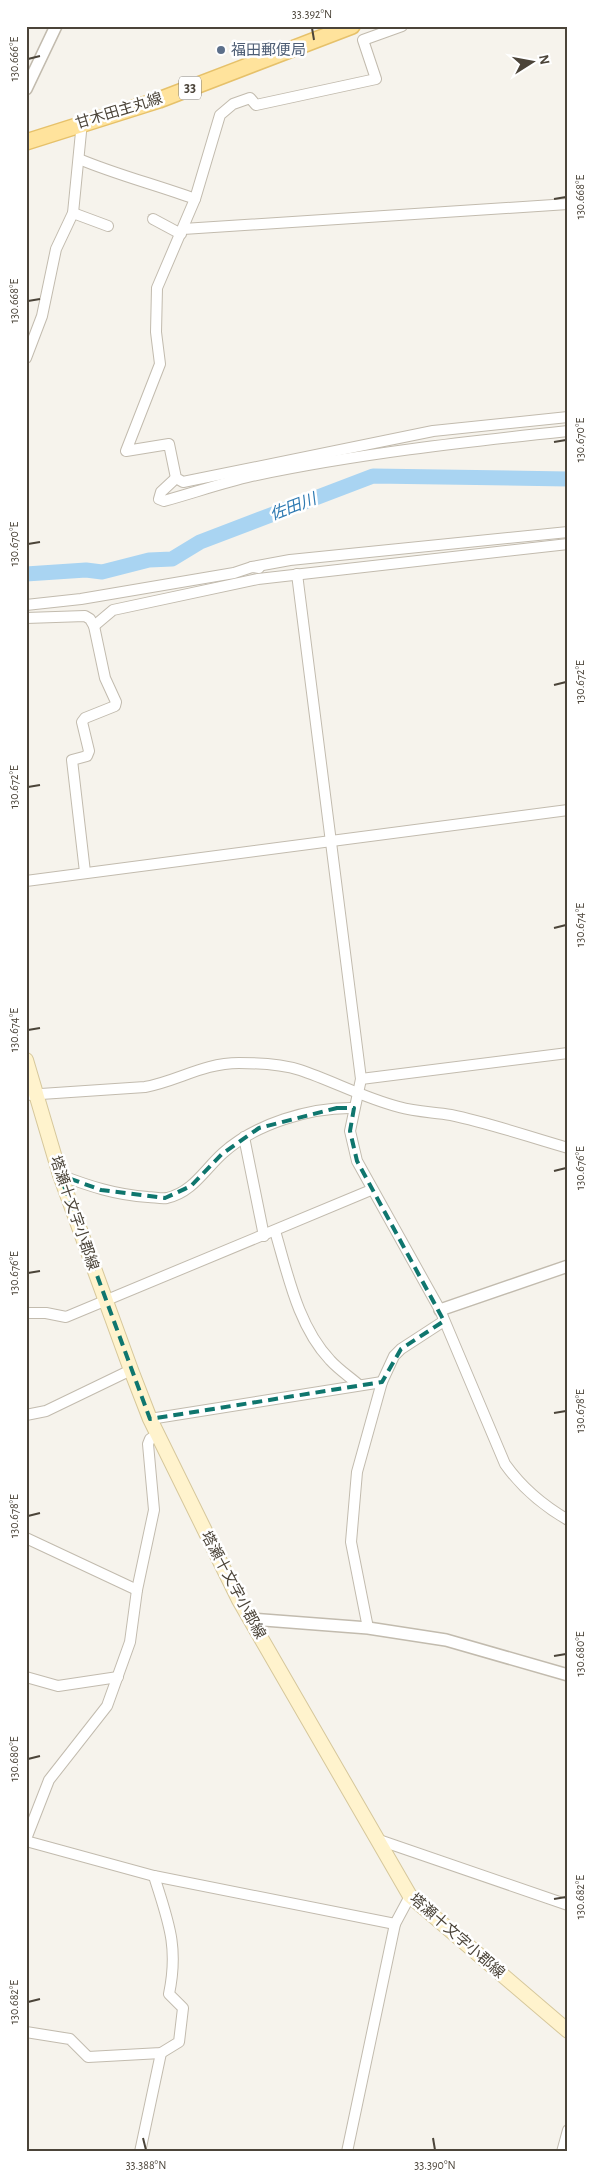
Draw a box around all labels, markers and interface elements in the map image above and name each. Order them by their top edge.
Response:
text: 33.392°N [292,8,332,20]
text: 130.666°E [8,37,20,81]
north arrow [506,38,556,88]
place label: 福田郵便局 [231,42,306,58]
marker: 福田郵便局 [215,44,227,56]
text: N [536,54,552,66]
road number: 33 [179,76,201,100]
street label: 甘木田主丸線 [73,90,164,131]
text: 130.668°E [574,175,586,219]
text: 130.668°E [8,279,20,323]
text: 130.670°E [574,418,586,462]
water label: 佐田川 [267,489,320,523]
text: 130.670°E [8,522,20,566]
text: 130.672°E [574,660,586,704]
text: 130.672°E [8,765,20,809]
text: 130.674°E [574,903,586,947]
text: 130.674°E [8,1008,20,1052]
text: 130.676°E [574,1146,586,1190]
street label: 塔瀬十文字小郡線 [47,1153,102,1272]
text: 130.676°E [8,1251,20,1295]
text: 130.678°E [574,1389,586,1433]
text: 130.678°E [8,1494,20,1538]
street label: 塔瀬十文字小郡線 [198,1528,269,1642]
text: 130.680°E [574,1631,586,1677]
text: 130.680°E [8,1736,20,1782]
text: 130.682°E [574,1875,586,1919]
street label: 塔瀬十文字小郡線 [407,1890,508,1981]
text: 130.682°E [8,1980,20,2024]
text: 33.388°N [126,2159,166,2171]
text: 33.390°N [414,2159,456,2171]

